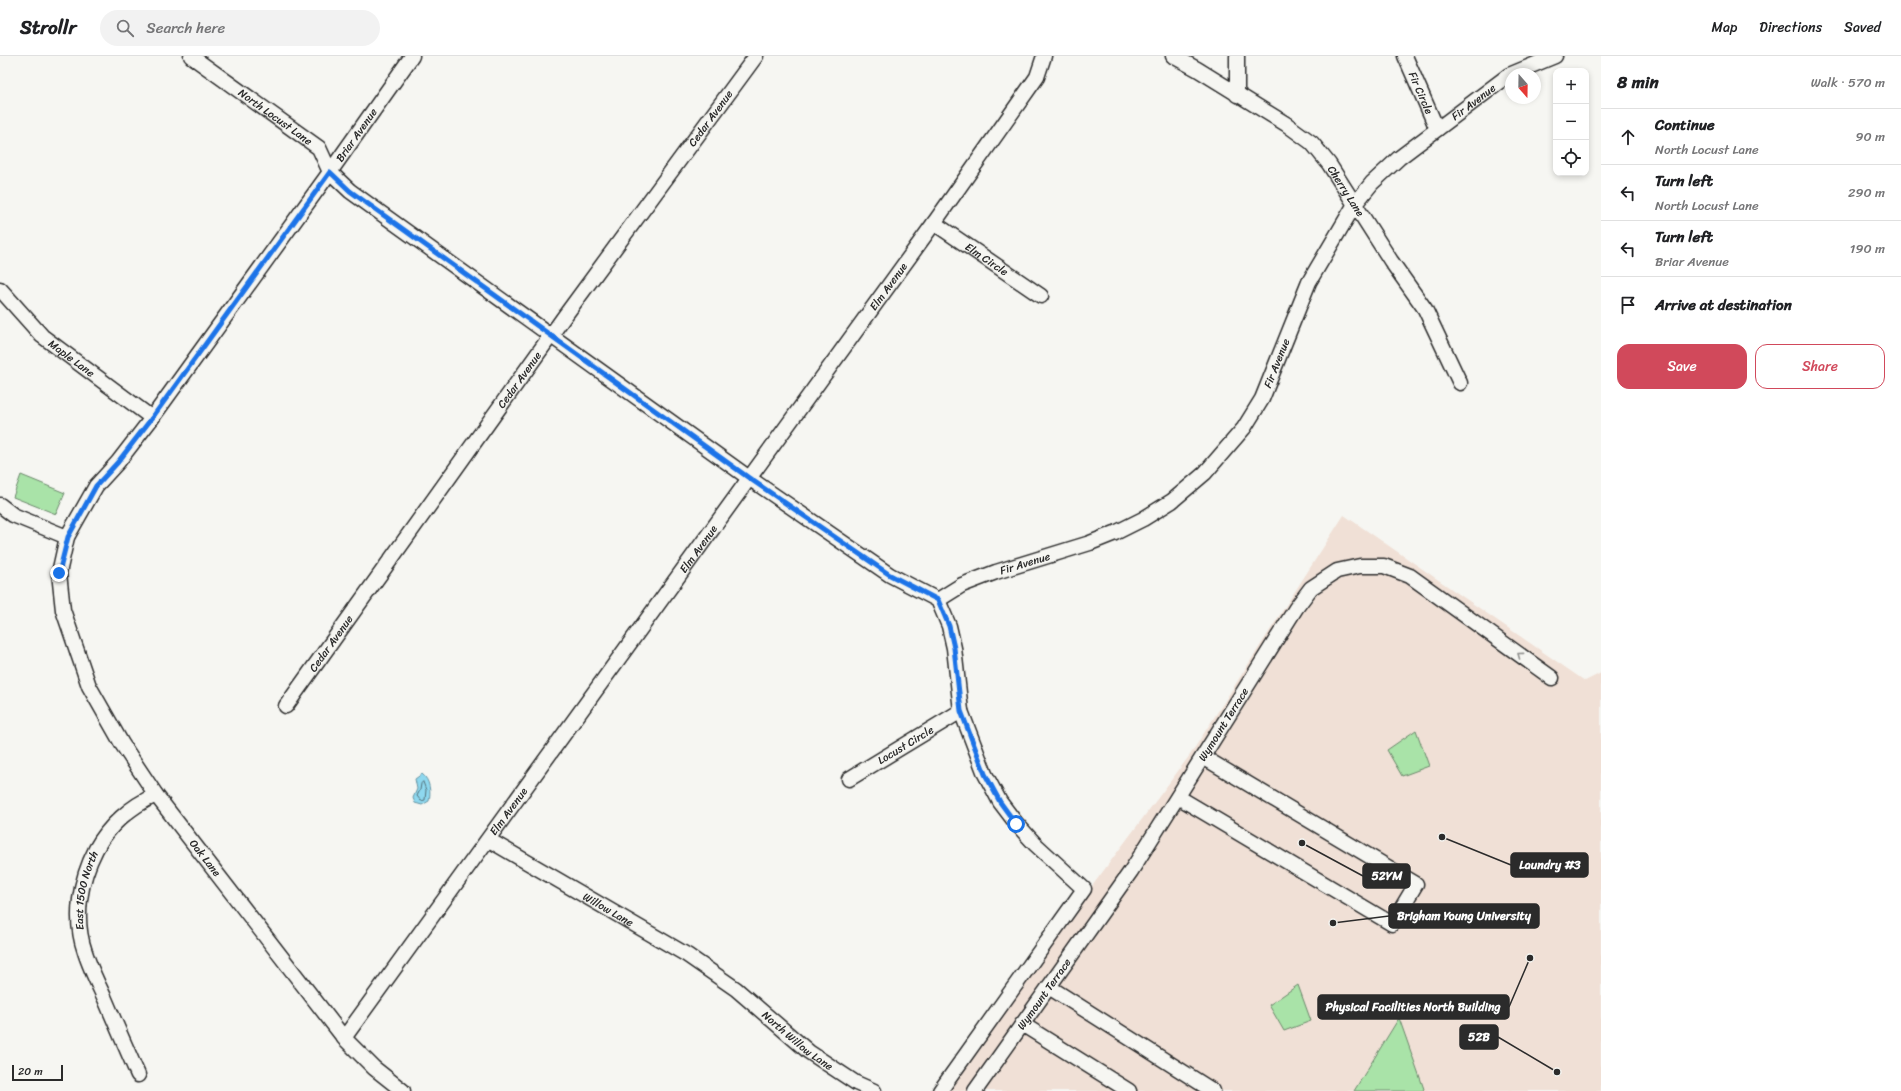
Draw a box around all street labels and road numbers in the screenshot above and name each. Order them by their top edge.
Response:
street label: Fir Circle [1403,68,1439,118]
street label: Fir Avenue [1447,78,1500,125]
street label: North Locust Lane [234,83,317,150]
street label: Cedar Avenue [683,85,738,151]
street label: Briar Avenue [330,104,382,166]
street label: Cherry Lane [1323,161,1370,221]
street label: Elm Circle [961,237,1013,281]
street label: Elm Avenue [864,258,913,314]
street label: Maple Lane [44,334,99,382]
street label: Fir Avenue [1258,335,1295,391]
street label: Cedar Avenue [492,347,546,412]
street label: Elm Avenue [674,520,723,577]
street label: Fir Avenue [997,546,1053,580]
street label: Cedar Avenue [304,611,358,676]
street label: Wymount Terrace [1193,683,1254,765]
street label: Locust Circle [873,720,938,769]
street label: Elm Avenue [484,783,533,839]
street label: Oak Lane [184,835,226,881]
street label: East 1500 North [69,847,103,931]
street label: Willow Lane [579,887,638,932]
street label: Wymount Terrace [1012,954,1076,1034]
street label: North Willow Lane [758,1006,838,1075]

